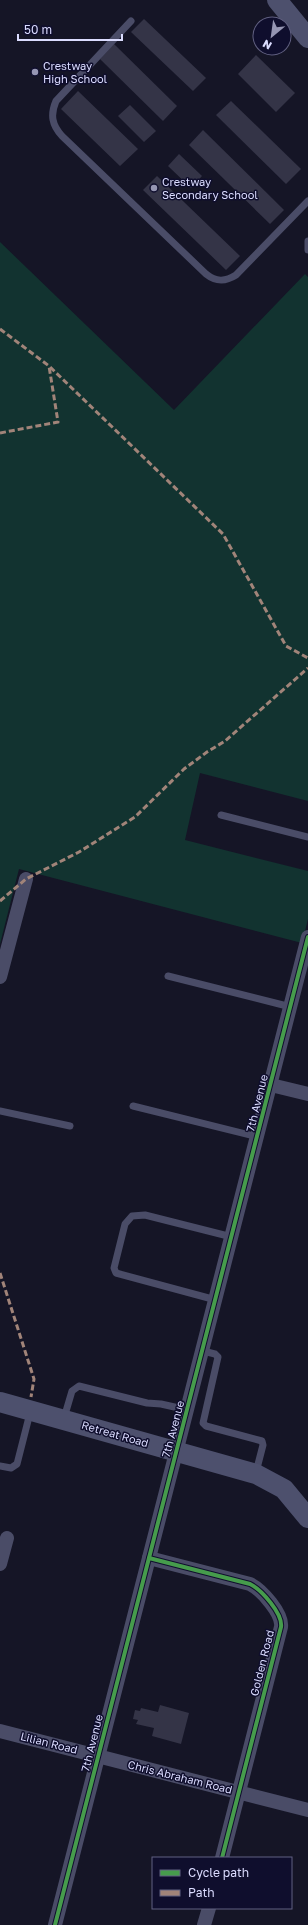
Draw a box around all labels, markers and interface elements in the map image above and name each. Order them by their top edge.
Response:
scale bar [18,16,122,42]
north arrow [252,16,292,56]
text: 50 m [24,22,52,37]
text: N [260,37,274,53]
place label: Crestway High School [43,59,108,85]
marker: Crestway High School [30,67,40,77]
place label: Crestway Secondary School [162,175,258,201]
marker: Crestway Secondary School [149,183,159,193]
street label: 7th Avenue [243,1073,270,1133]
street label: 7th Avenue [159,1399,186,1459]
street label: Retreat Road [80,1418,150,1449]
street label: Golden Road [247,1629,276,1697]
street label: 7th Avenue [78,1713,105,1773]
street label: Lilian Road [19,1729,79,1756]
street label: Chris Abraham Road [127,1757,234,1796]
legend [152,1857,292,1909]
text: Cycle path [188,1865,249,1880]
text: Path [188,1885,215,1900]

